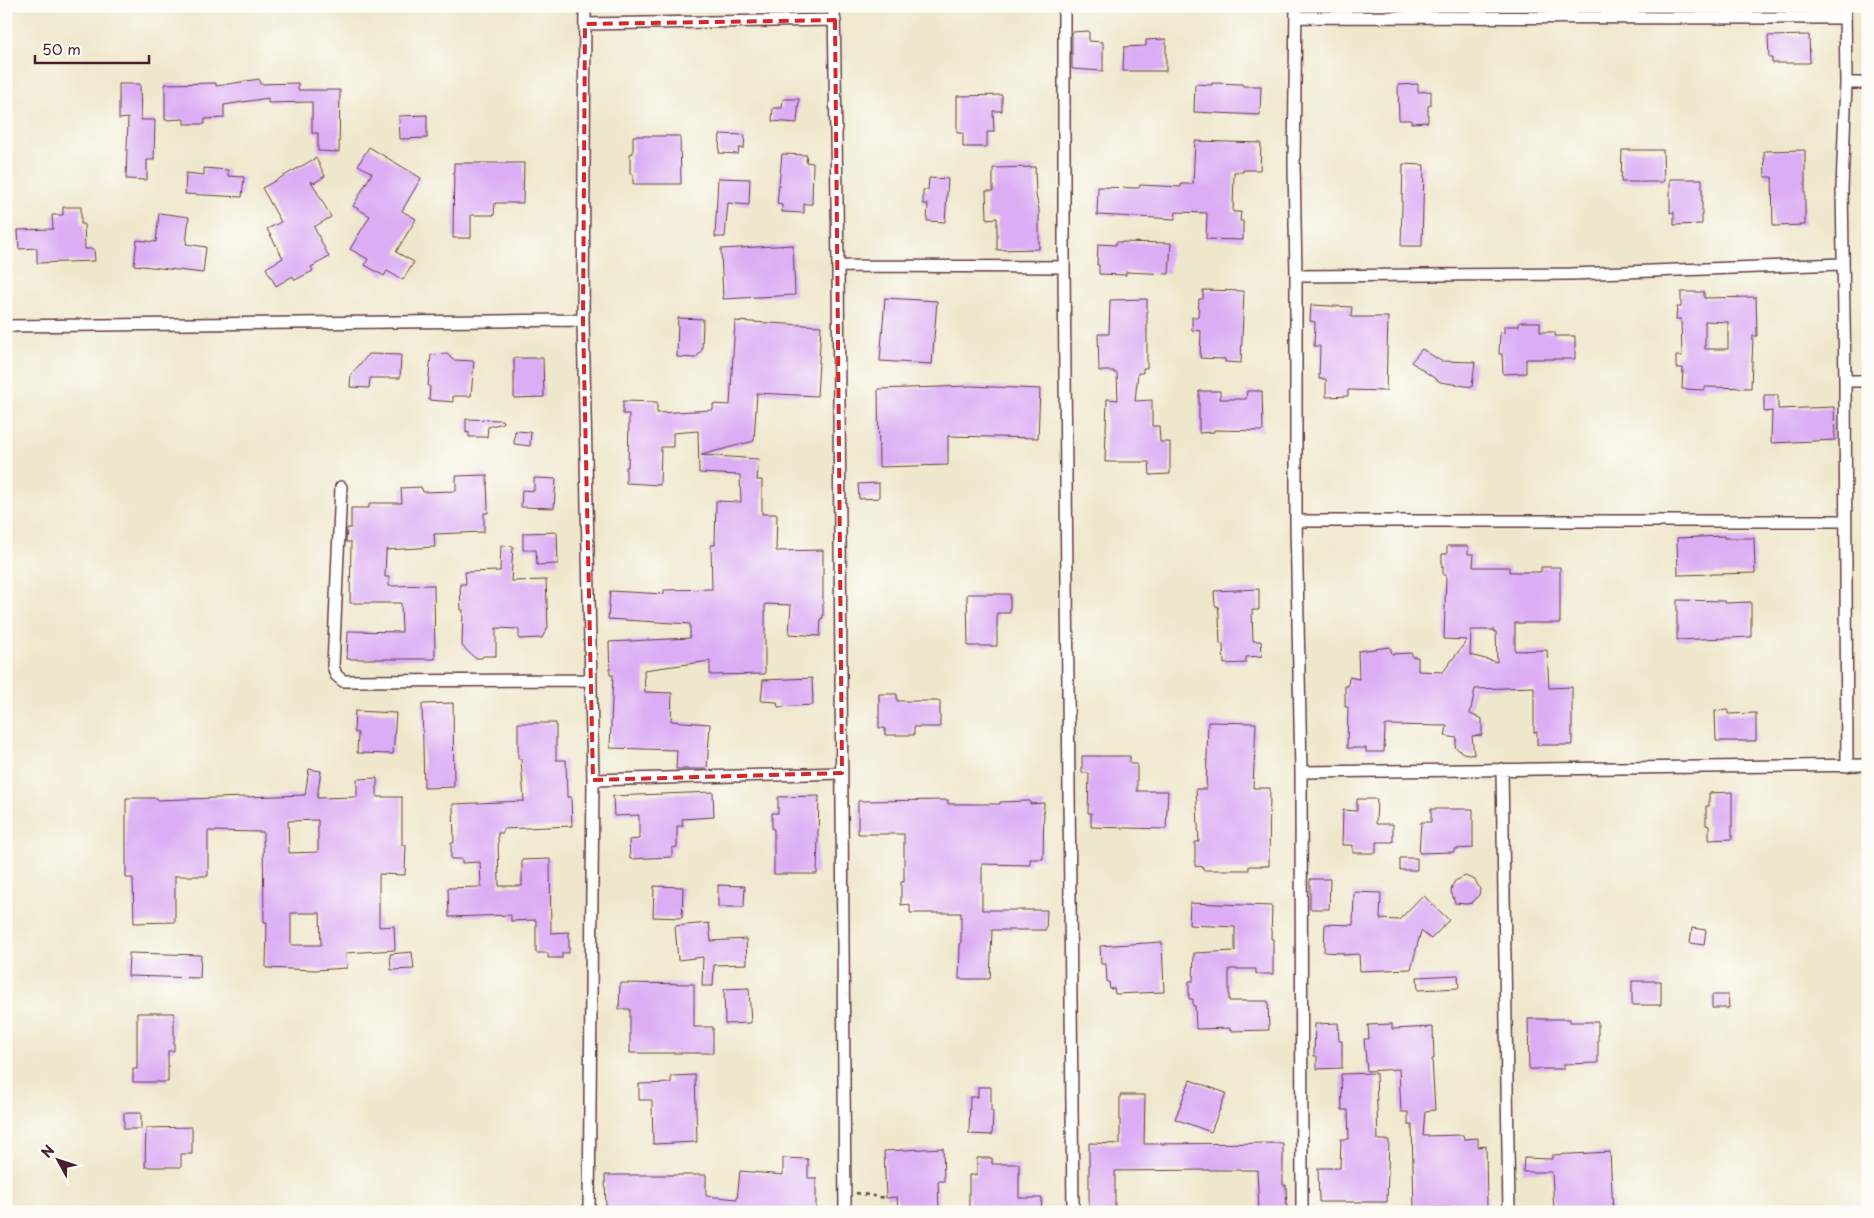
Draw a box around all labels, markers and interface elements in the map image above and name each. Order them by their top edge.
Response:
scale bar [35,32,149,64]
text: 50 m [42,37,81,60]
north arrow [32,1136,82,1186]
text: N [36,1140,59,1162]

